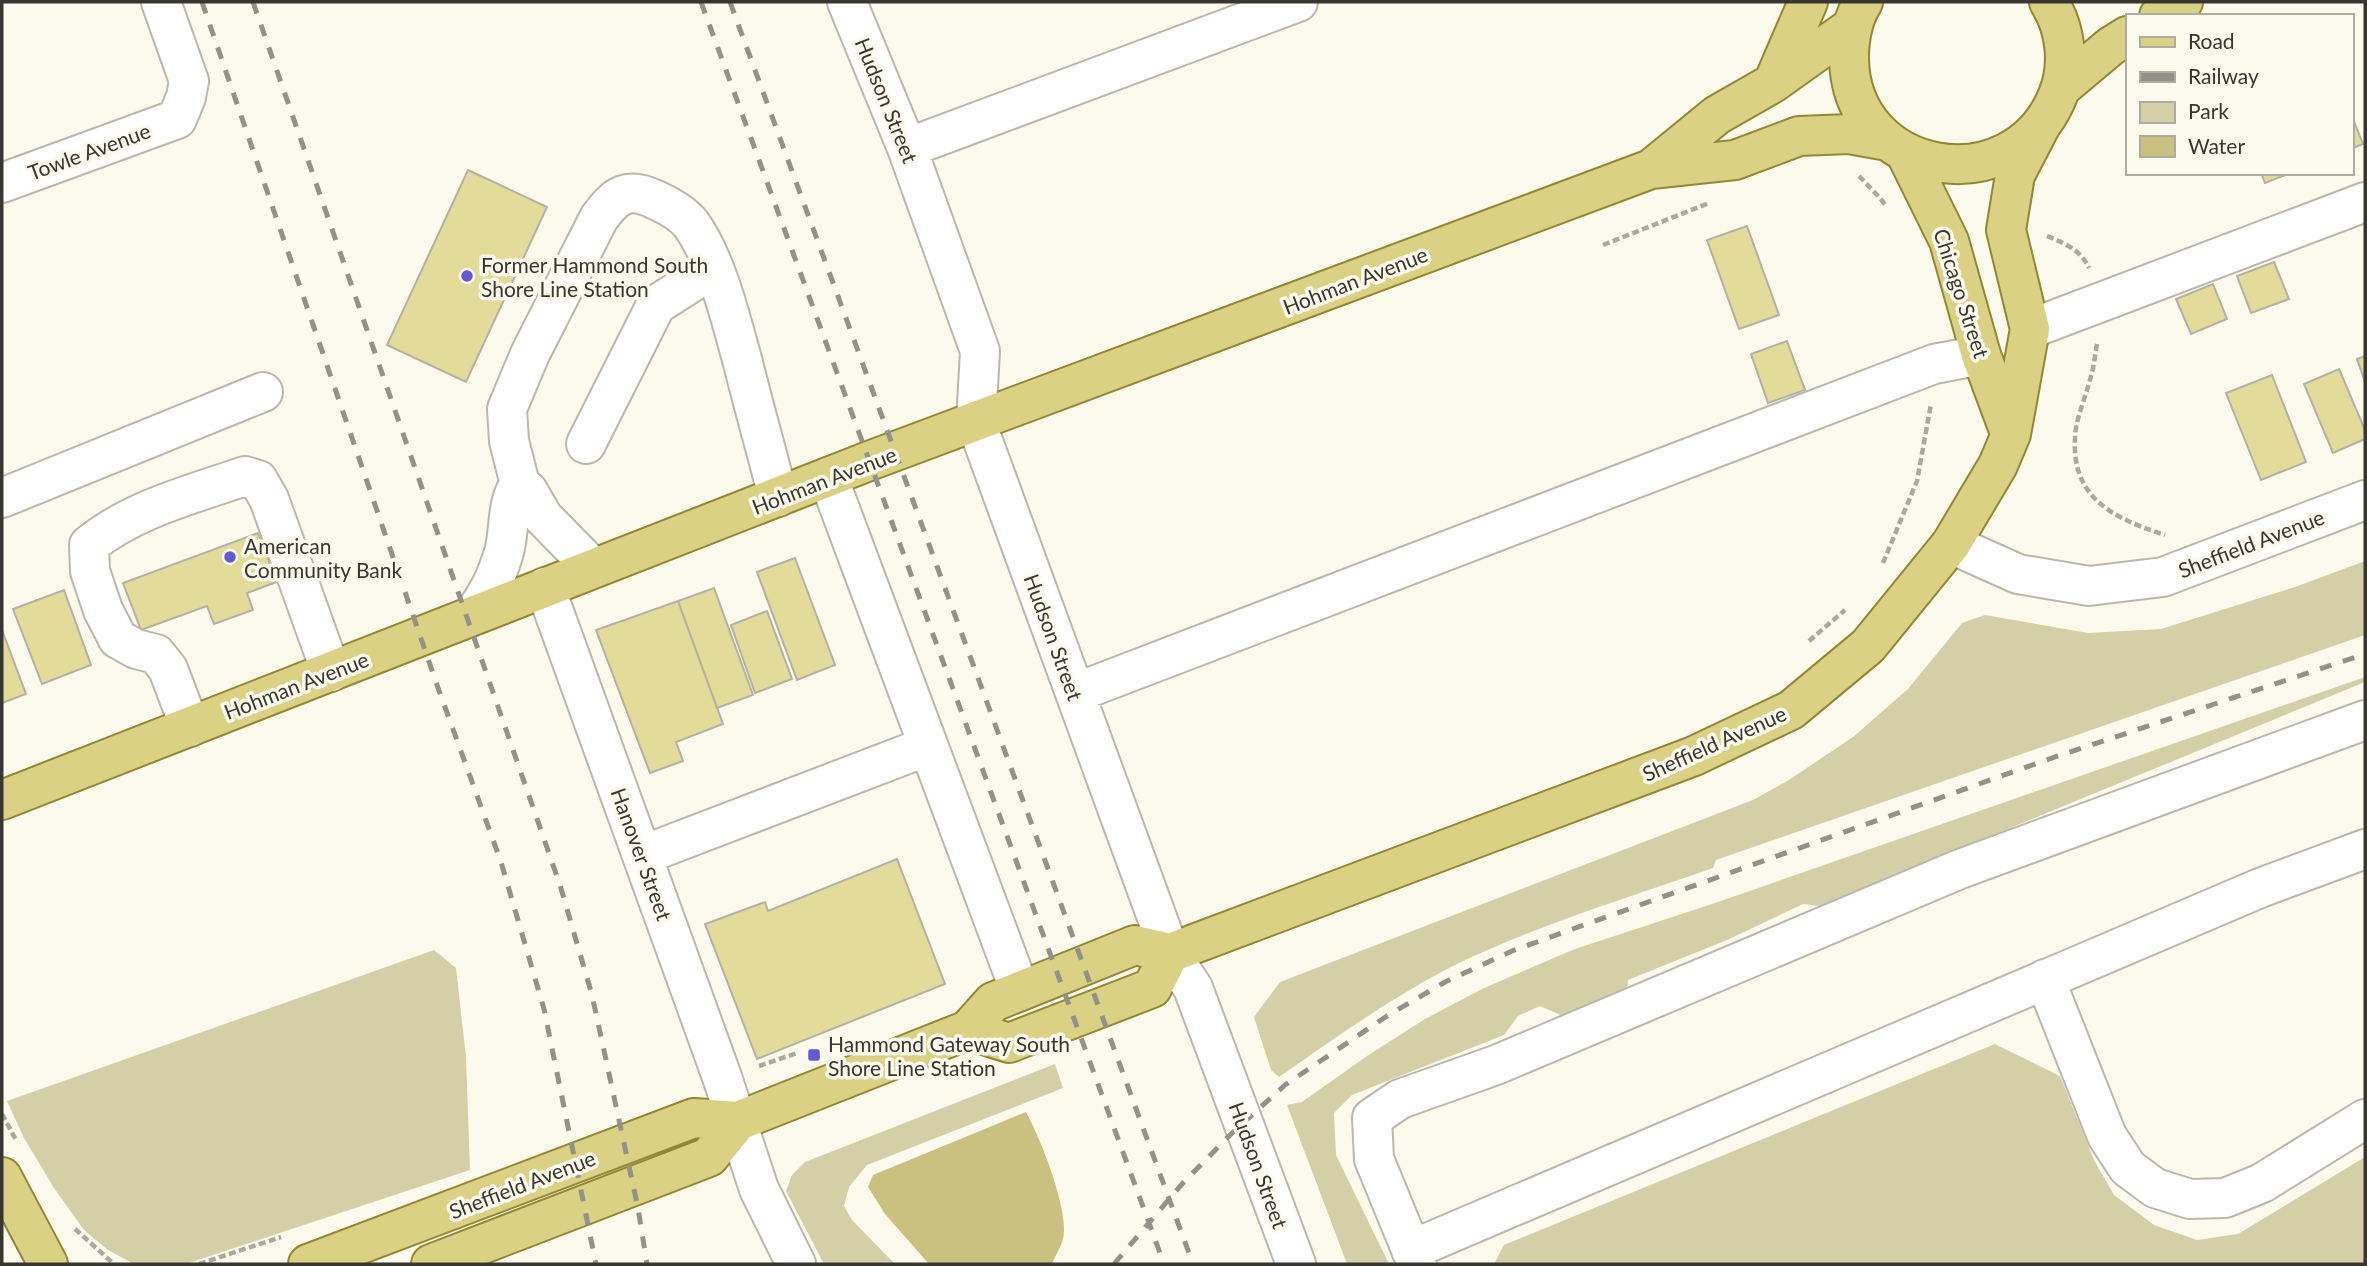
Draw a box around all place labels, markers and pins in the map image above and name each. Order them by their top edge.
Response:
place label: Former Hammond South Shore Line Station [481,252,708,301]
marker: Former Hammond South Shore Line Station [459,268,475,284]
place label: American Community Bank [244,533,403,582]
marker: American Community Bank [222,549,238,565]
place label: Hammond Gateway South Shore Line Station [828,1031,1070,1080]
marker: Hammond Gateway South Shore Line Station [806,1047,822,1063]

